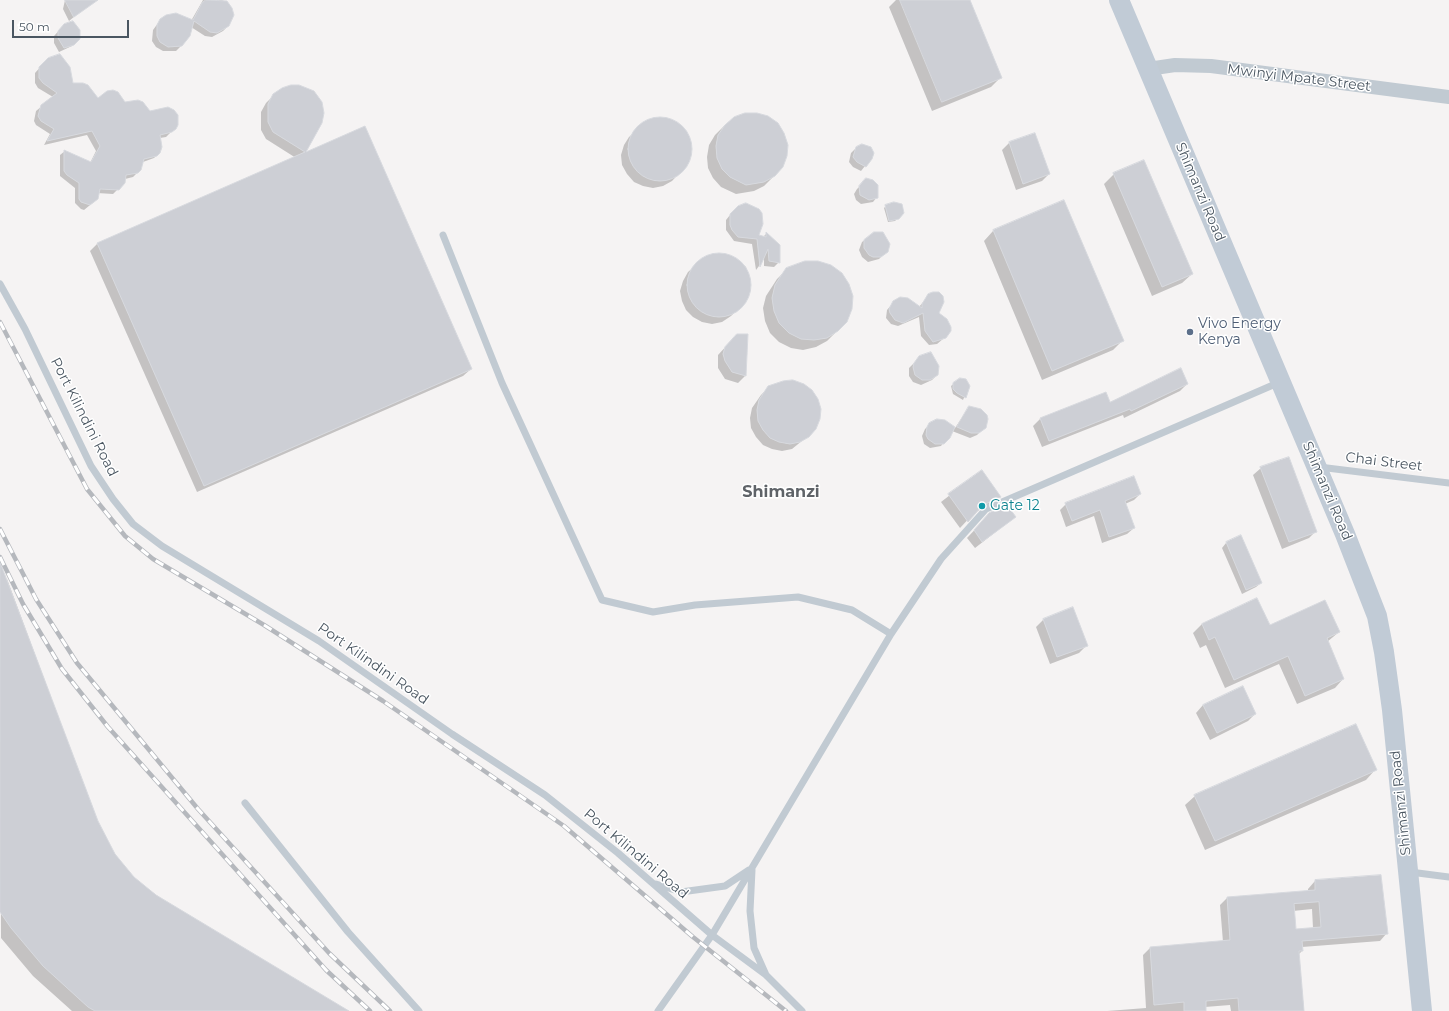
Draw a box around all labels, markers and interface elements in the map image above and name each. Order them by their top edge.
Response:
scale bar [14,12,131,38]
text: 50 m [19,19,50,34]
street label: Mwinyi Mpate Street [1226,61,1372,95]
street label: Shimanzi Road [1172,140,1228,244]
place label: Vivo Energy Kenya [1198,316,1281,348]
marker: Vivo Energy Kenya [1185,327,1195,337]
street label: Port Kilindini Road [47,355,121,479]
street label: Shimanzi Road [1299,439,1355,543]
street label: Chai Street [1345,449,1423,475]
district label: Shimanzi [742,482,820,502]
place label: Gate 12 [990,498,1040,514]
marker: Gate 12 [977,501,987,511]
street label: Port Kilindini Road [314,619,432,709]
street label: Shimanzi Road [1387,750,1415,856]
street label: Port Kilindini Road [580,805,692,903]

